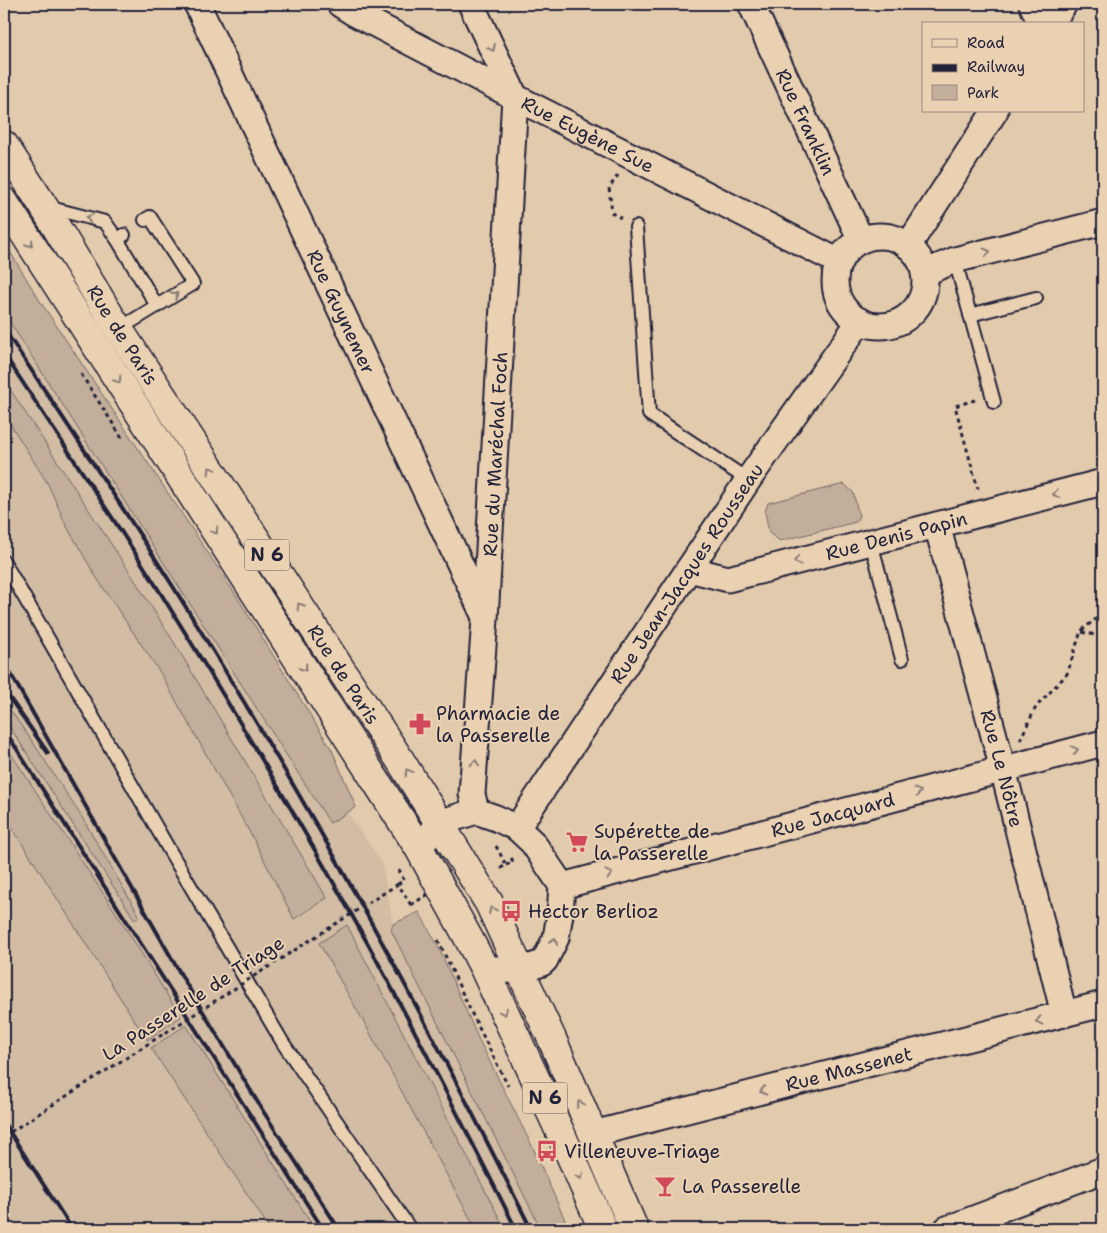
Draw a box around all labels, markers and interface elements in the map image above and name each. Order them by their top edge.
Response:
legend [922,22,1084,112]
text: Road [967,33,1005,53]
one-way arrow [486,43,497,52]
text: Railway [967,57,1025,77]
street label: Rue Franklin [770,65,841,179]
text: Park [967,83,999,103]
street label: Rue Eugène Sue [517,90,658,179]
one-way arrow [85,213,94,224]
one-way arrow [24,238,33,247]
street label: Rue Guynemer [301,246,381,378]
one-way arrow [983,247,992,258]
street label: Rue de Paris [81,280,164,390]
one-way arrow [170,292,179,301]
street label: Rue du Maréchal Foch [478,351,513,557]
one-way arrow [112,375,121,384]
street label: Rue Jean-Jacques Rousseau [604,458,769,688]
one-way arrow [208,467,217,476]
one-way arrow [1052,488,1060,499]
street label: Rue Denis Papin [823,506,970,566]
one-way arrow [209,526,219,535]
road number: N 6 [244,540,290,570]
one-way arrow [792,555,801,566]
one-way arrow [297,603,306,612]
street label: Rue de Paris [302,620,385,729]
one-way arrow [297,663,307,672]
place label: Pharmacie de la Passerelle [436,701,560,748]
street label: Rue Le Nôtre [974,707,1029,830]
pharmacy icon: Pharmacie de la Passerelle [407,711,433,737]
one-way arrow [1071,745,1080,756]
one-way arrow [469,759,480,767]
one-way arrow [404,768,414,777]
street label: Rue Jacquard [768,787,897,843]
one-way arrow [914,787,923,798]
place label: Supérette de la Passerelle [594,819,710,866]
supermarket icon: Supérette de la Passerelle [564,829,590,855]
one-way arrow [605,869,614,880]
bus stop icon: Hector Berlioz [498,898,524,924]
place label: Hector Berlioz [528,899,659,924]
one-way arrow [489,907,499,916]
street label: La Passerelle de Triage [97,930,289,1067]
one-way arrow [548,937,558,946]
one-way arrow [498,1007,509,1016]
one-way arrow [1035,1015,1044,1026]
street label: Rue Massenet [783,1041,915,1097]
road number: N 6 [522,1082,568,1114]
one-way arrow [759,1086,768,1096]
one-way arrow [576,1100,586,1109]
bus stop icon: Villeneuve-Triage [534,1138,560,1164]
place label: Villeneuve-Triage [564,1139,720,1164]
one-way arrow [573,1171,584,1180]
bar icon: La Passerelle [652,1173,678,1199]
place label: La Passerelle [682,1174,801,1199]

